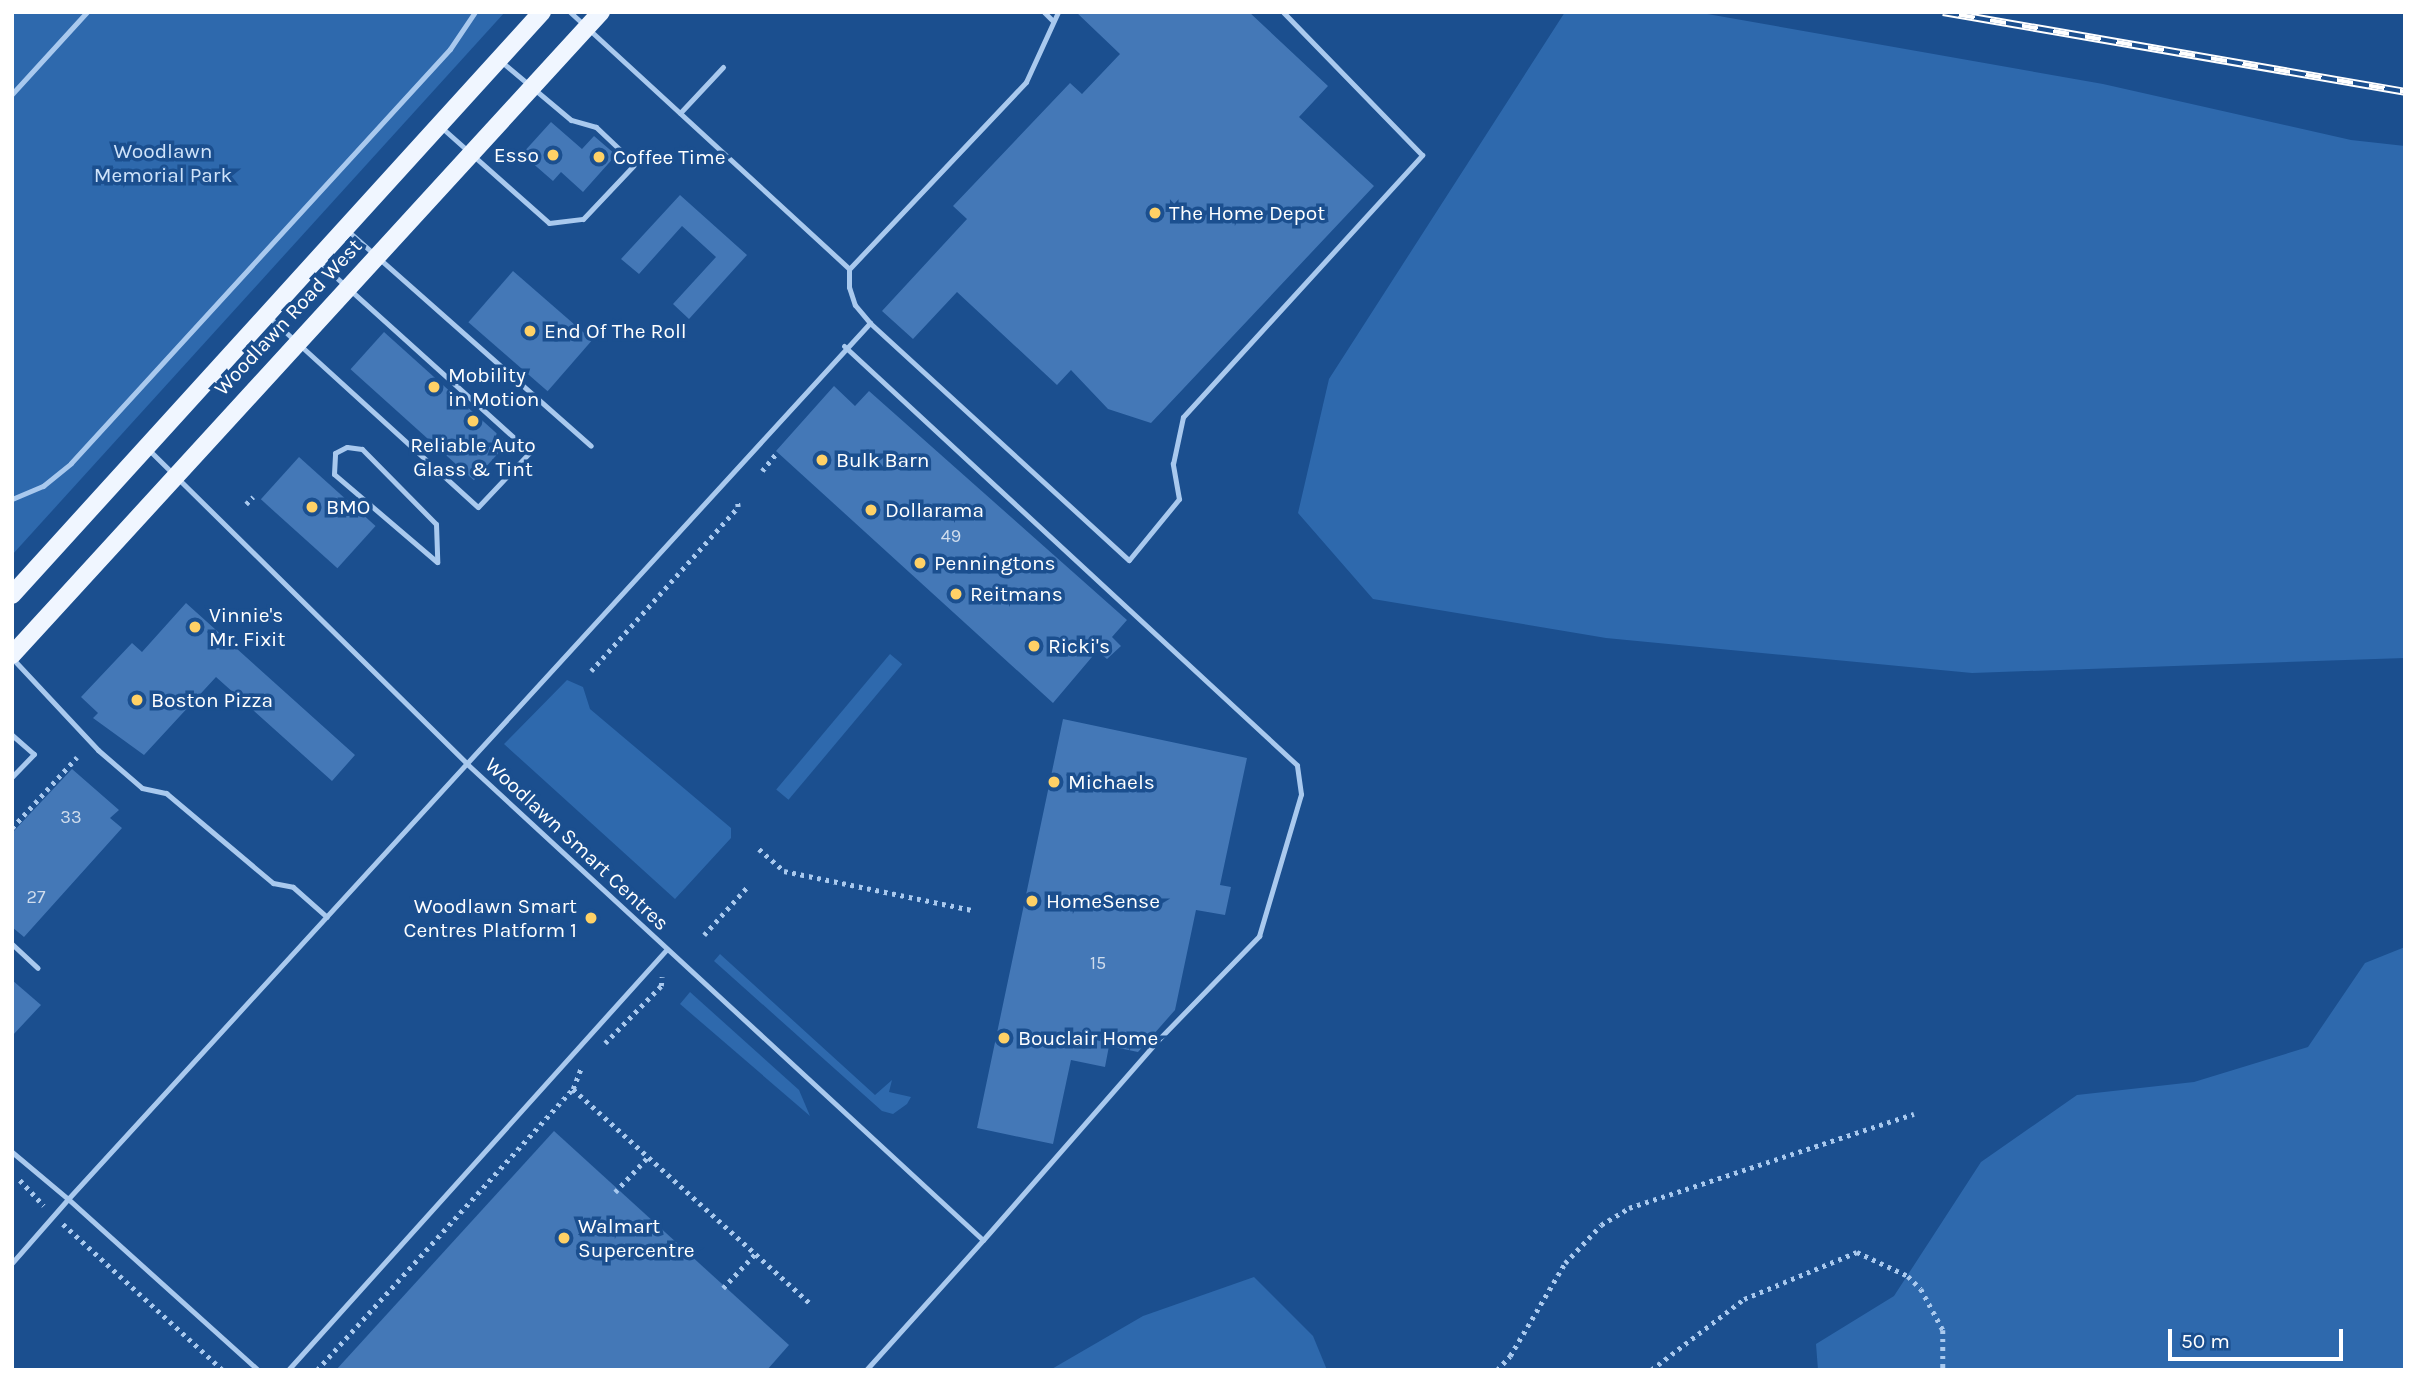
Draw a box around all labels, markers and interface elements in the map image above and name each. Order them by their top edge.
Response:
park label: Woodlawn Memorial Park [94,138,232,188]
place label: Esso [494,142,539,168]
place label: Coffee Time [613,144,725,170]
marker: Esso [545,147,561,163]
marker: Coffee Time [591,149,607,165]
place label: The Home Depot [1169,200,1325,226]
marker: The Home Depot [1147,205,1163,221]
street label: Woodlawn Road West [209,233,367,401]
place label: End Of The Roll [544,318,687,344]
marker: End Of The Roll [522,323,538,339]
place label: Mobility in Motion [448,362,539,412]
marker: Mobility in Motion [426,379,442,395]
marker: Reliable Auto Glass & Tint [465,413,481,429]
place label: Reliable Auto Glass & Tint [410,432,536,482]
place label: Bulk Barn [836,447,929,473]
marker: Bulk Barn [814,452,830,468]
place label: BMO [326,494,370,520]
place label: Dollarama [885,497,984,523]
marker: BMO [304,499,320,515]
marker: Dollarama [863,502,879,518]
house number: 49 [941,525,961,547]
place label: Penningtons [934,550,1056,576]
marker: Penningtons [912,555,928,571]
place label: Reitmans [970,581,1063,607]
marker: Reitmans [948,586,964,602]
place label: Vinnie's Mr. Fixit [209,602,285,652]
marker: Vinnie's Mr. Fixit [187,619,203,635]
place label: Ricki's [1048,633,1110,659]
marker: Ricki's [1026,638,1042,654]
place label: Boston Pizza [151,687,273,713]
marker: Boston Pizza [129,692,145,708]
street label: Woodlawn Smart Centres [480,752,674,936]
place label: Michaels [1068,769,1155,795]
marker: Michaels [1046,774,1062,790]
house number: 33 [60,806,82,828]
house number: 27 [27,886,45,908]
place label: HomeSense [1046,888,1160,914]
place label: Woodlawn Smart Centres Platform 1 [404,893,577,943]
marker: HomeSense [1024,893,1040,909]
marker: Woodlawn Smart Centres Platform 1 [583,910,599,926]
house number: 15 [1090,952,1106,974]
place label: Bouclair Home [1018,1025,1158,1051]
marker: Bouclair Home [996,1030,1012,1046]
place label: Walmart Supercentre [578,1213,695,1263]
marker: Walmart Supercentre [556,1230,572,1246]
scale bar [2172,1316,2347,1360]
text: 50 m [2181,1329,2230,1353]

